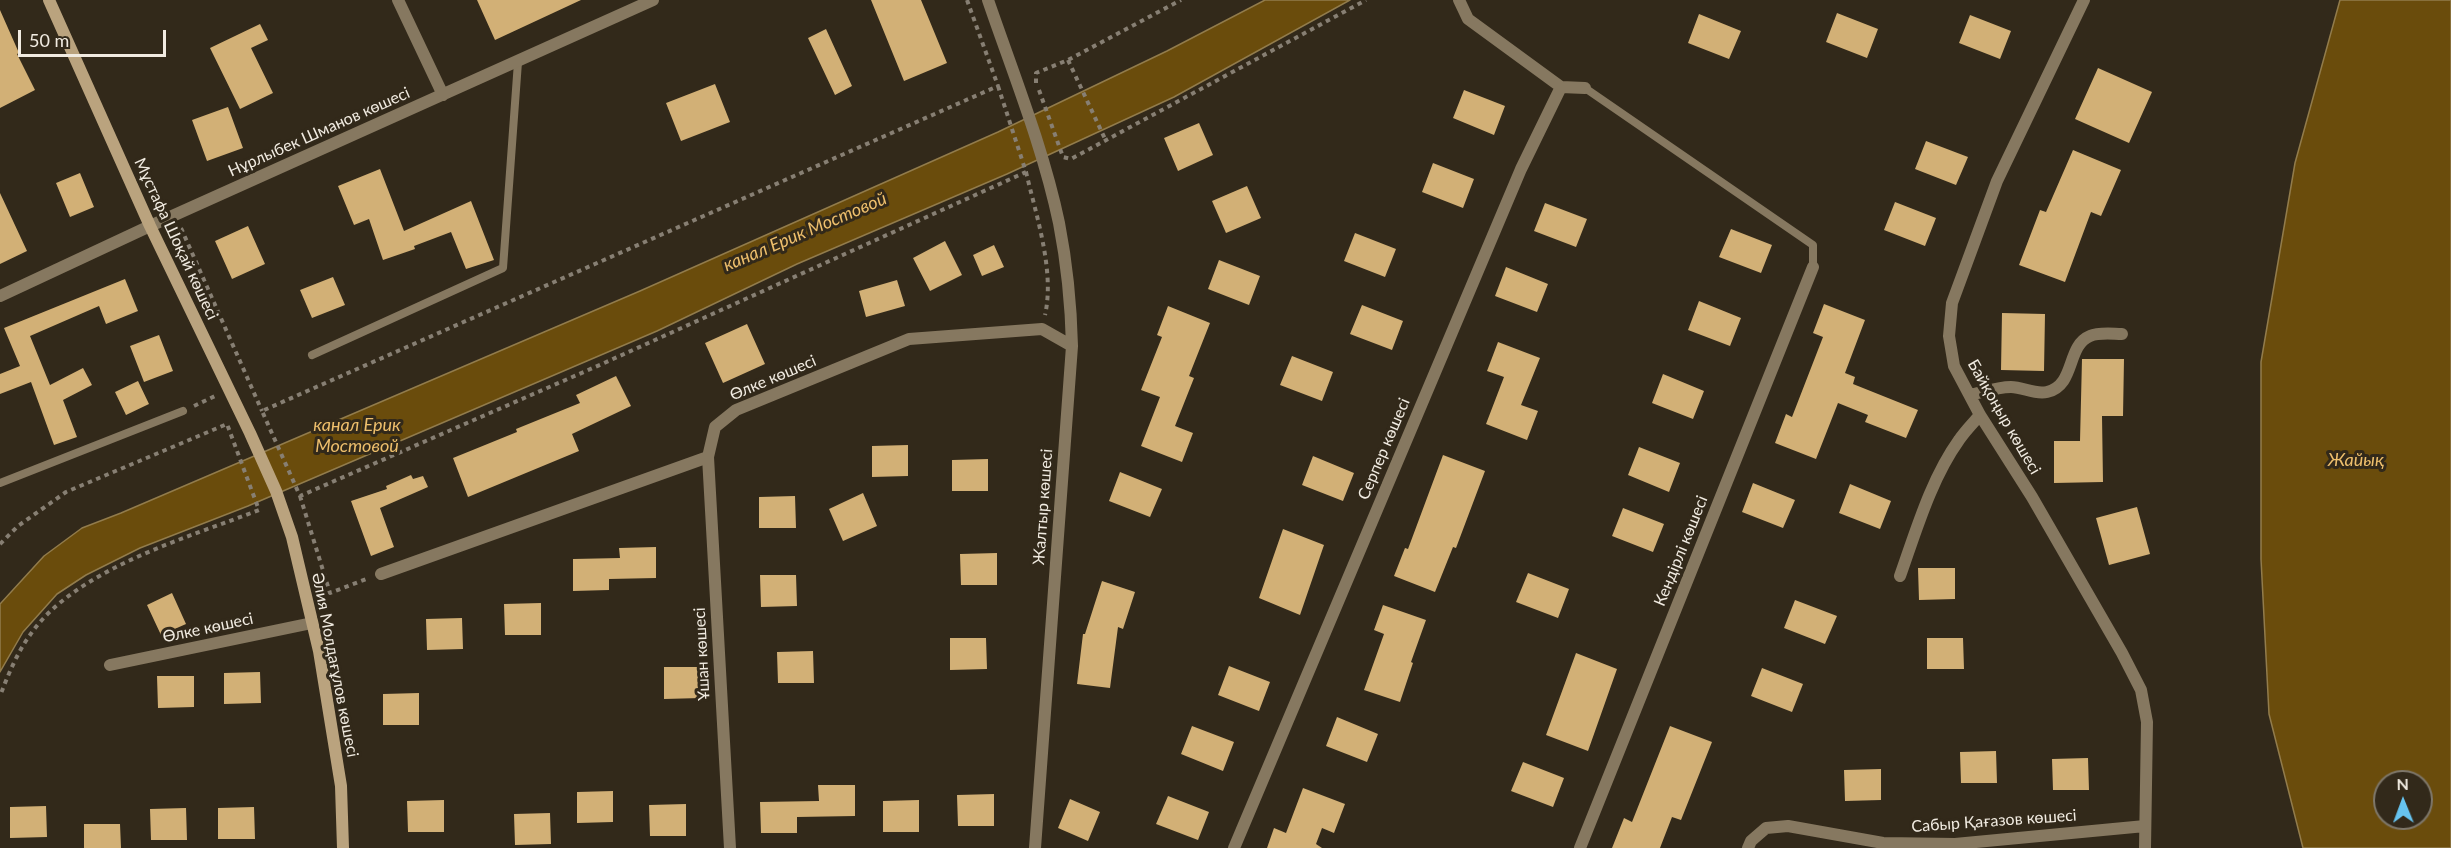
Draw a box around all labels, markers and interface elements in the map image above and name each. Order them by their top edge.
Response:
scale bar [21,18,170,56]
text: 50 m [29,29,69,51]
street label: Нұрлыбек Шманов көшесі [225,83,413,181]
street label: Мұстафа Шоқай көшесi [130,155,222,323]
water label: канал Ерик Мостовой [720,188,890,276]
street label: Өлке көшесі [727,351,819,405]
street label: Байқоңыр көшесi [1963,356,2045,478]
street label: Серпер көшесі [1354,395,1414,503]
water label: канал Ерик Мостовой [313,414,401,456]
street label: Жалтыр көшесі [1029,448,1057,566]
water label: Жайық [2328,449,2384,471]
street label: Кендірлі көшесі [1650,493,1712,609]
street label: Әлия Молдағұлов көшесі [308,571,362,759]
street label: Ұшан көшесі [690,607,714,701]
street label: Өлке көшесі [161,609,255,647]
north arrow [2373,770,2433,830]
text: N [2396,774,2409,793]
street label: Сабыр Қағазов көшесі [1911,806,2077,836]

